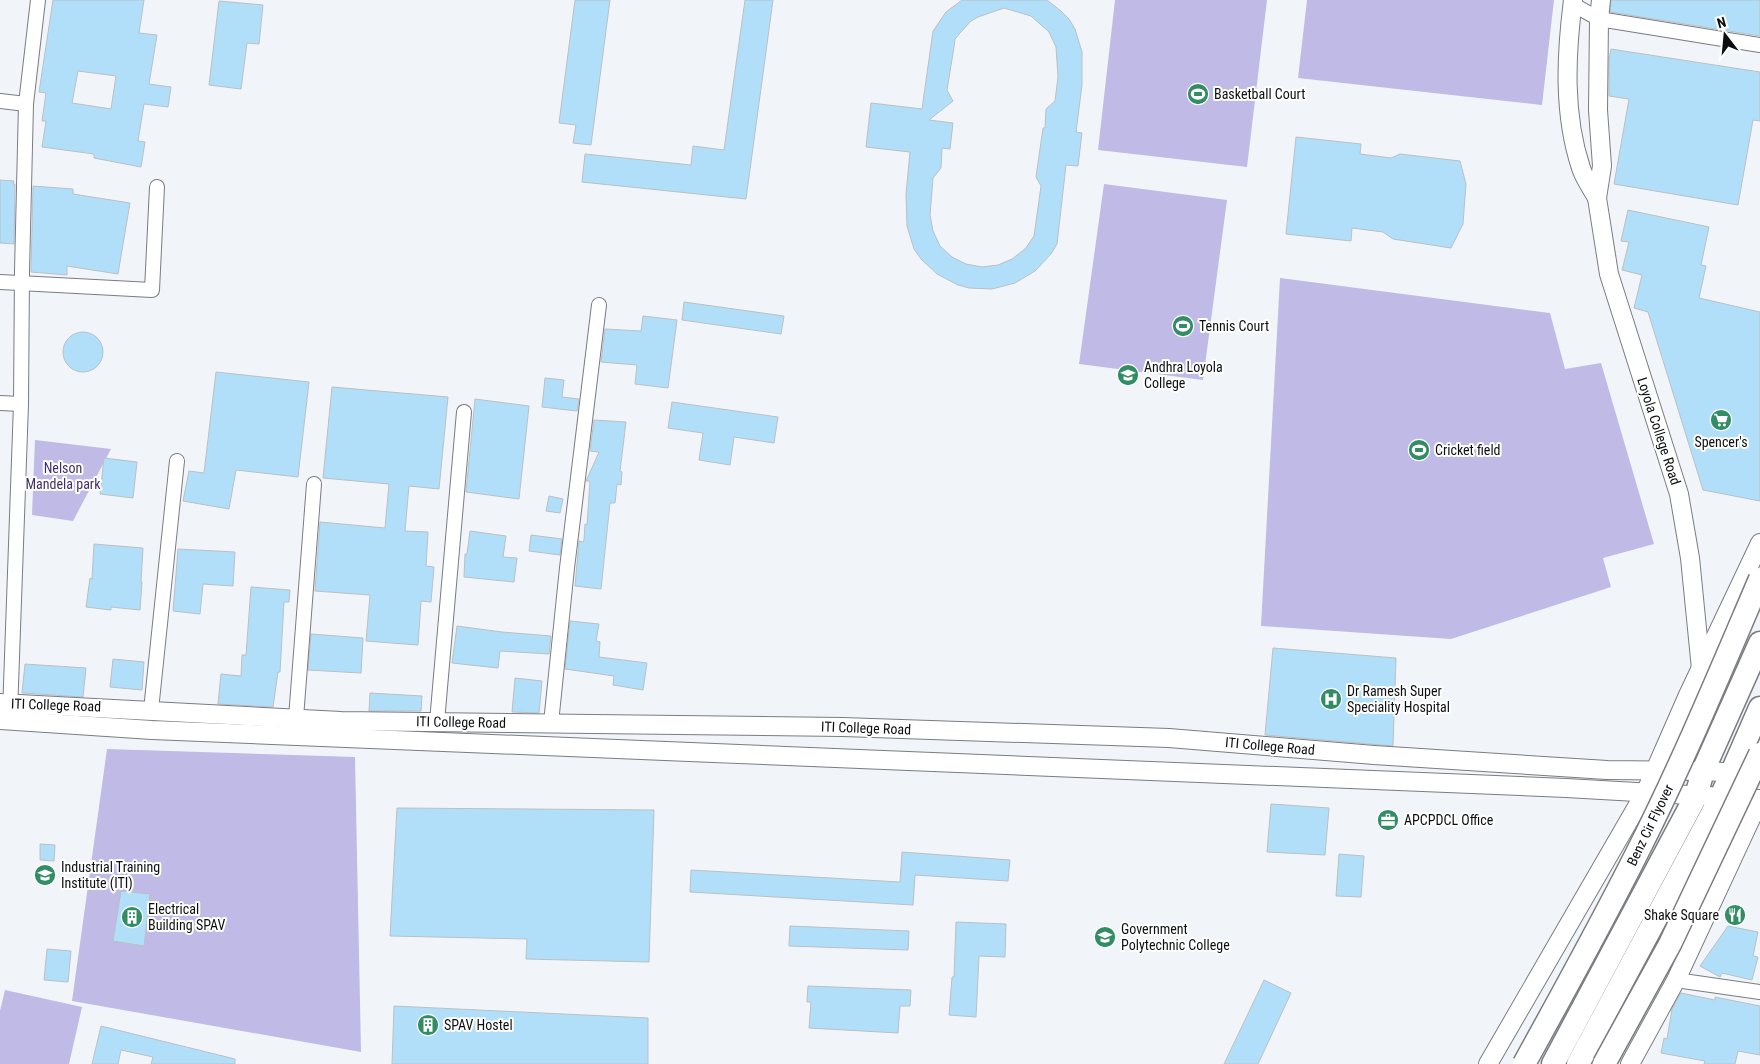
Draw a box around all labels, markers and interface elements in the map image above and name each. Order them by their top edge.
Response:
north arrow [1700,10,1750,60]
text: N [1715,14,1728,31]
sports icon: Basketball Court [1186,82,1210,106]
place label: Basketball Court [1214,86,1305,102]
sports icon: Tennis Court [1171,314,1195,338]
place label: Tennis Court [1199,318,1269,334]
place label: Andhra Loyola College [1144,359,1223,391]
school or university icon: Andhra Loyola College [1116,363,1140,387]
street label: Loyola College Road [1634,375,1684,487]
supermarket icon: Spencer's [1709,408,1733,432]
place label: Spencer's [1694,434,1748,450]
sports icon: Cricket field [1407,438,1431,462]
place label: Cricket field [1435,442,1501,458]
park label: Nelson Mandela park [26,460,101,492]
place label: Dr Ramesh Super Speciality Hospital [1347,683,1450,715]
hospital icon: Dr Ramesh Super Speciality Hospital [1319,687,1343,711]
street label: ITI College Road [11,695,101,715]
street label: ITI College Road [416,713,506,731]
street label: ITI College Road [821,718,911,738]
street label: ITI College Road [1224,734,1316,758]
street label: Benz Cir Flyover [1623,782,1677,868]
office icon: APCPDCL Office [1376,808,1400,832]
place label: APCPDCL Office [1404,812,1494,828]
place label: Industrial Training Institute (ITI) [61,859,160,892]
school or university icon: Industrial Training Institute (ITI) [33,863,57,887]
place label: Electrical Building SPAV [148,901,225,933]
restaurant icon: Shake Square [1723,903,1747,927]
building icon: Electrical Building SPAV [120,905,144,929]
place label: Shake Square [1644,907,1719,923]
place label: Government Polytechnic College [1121,921,1230,953]
school or university icon: Government Polytechnic College [1093,925,1117,949]
building icon: SPAV Hostel [416,1013,440,1037]
place label: SPAV Hostel [444,1017,513,1033]

